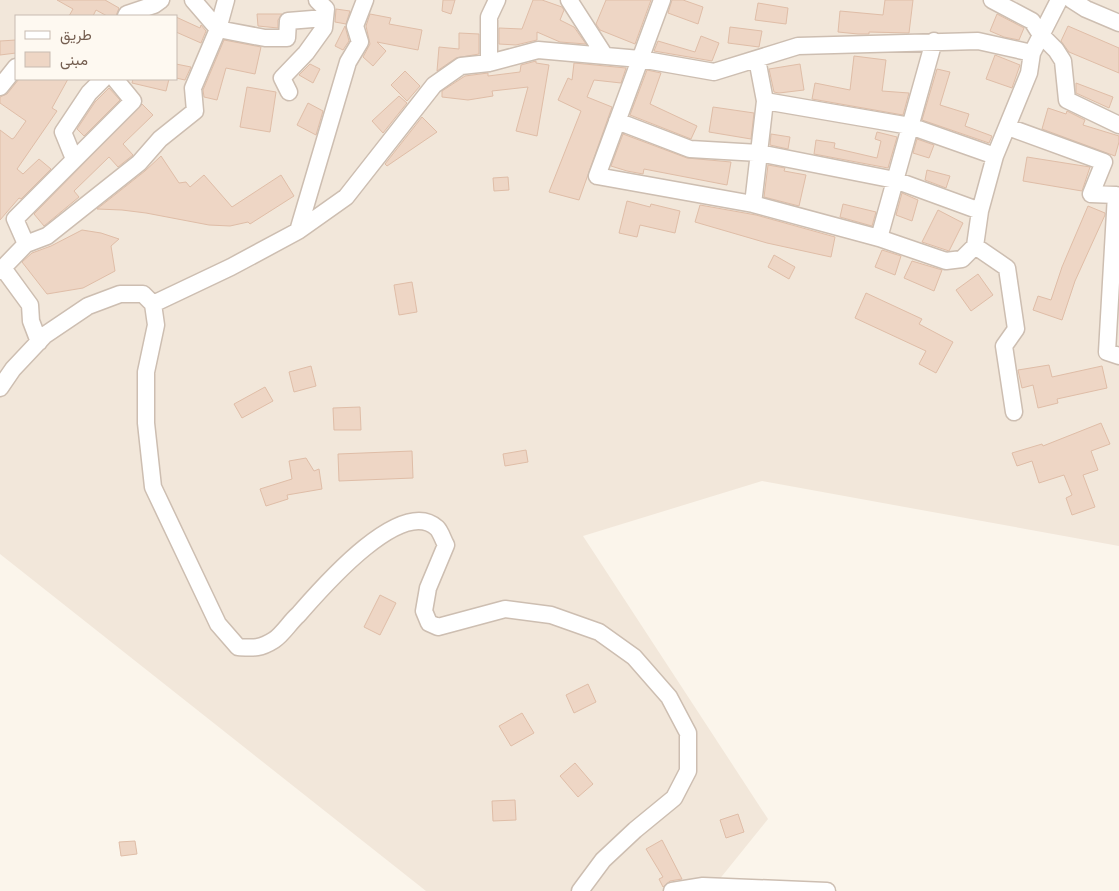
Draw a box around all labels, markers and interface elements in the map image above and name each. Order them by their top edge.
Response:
legend [15,15,178,80]
text: طريق [60,25,92,45]
text: مبنى [60,50,88,70]

